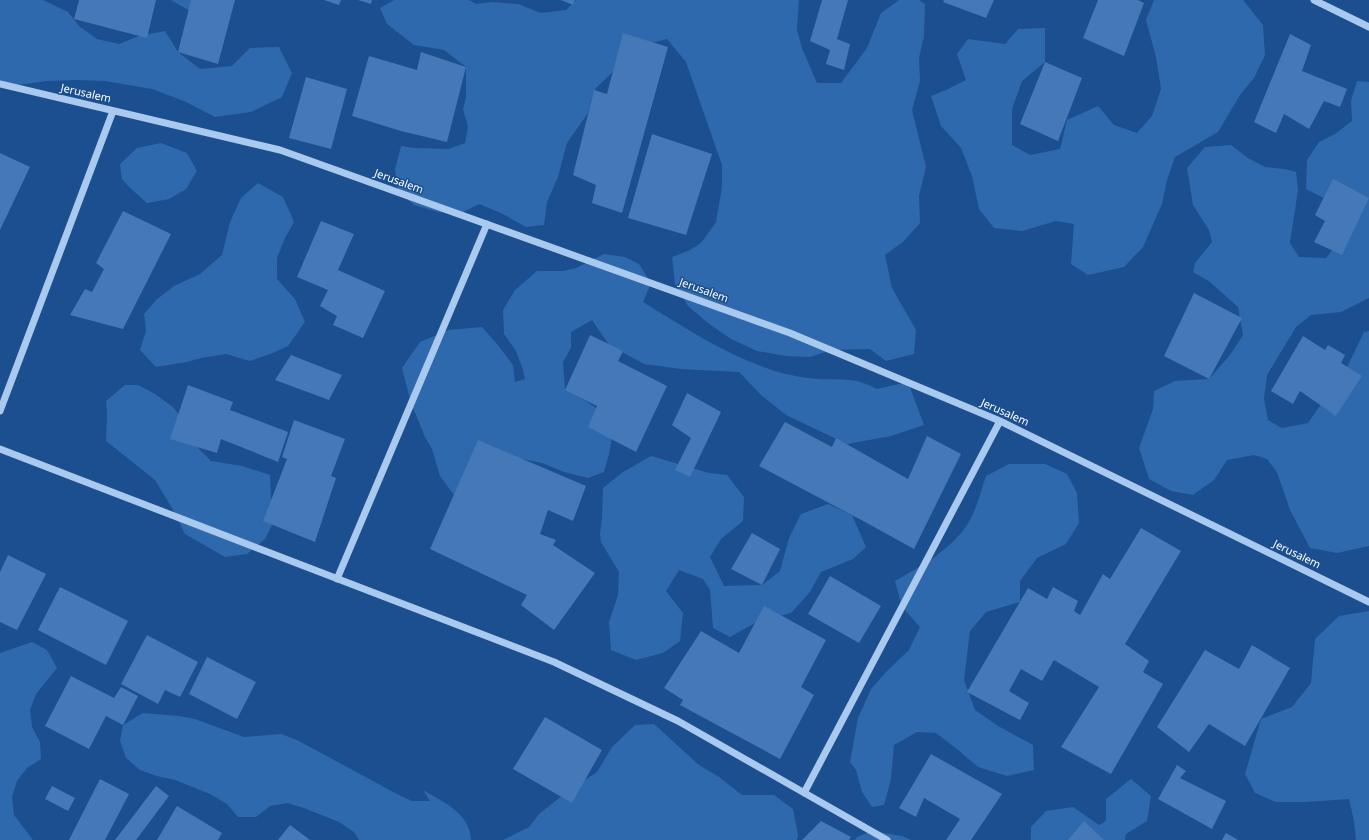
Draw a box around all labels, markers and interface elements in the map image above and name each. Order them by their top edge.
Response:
street label: Jerusalem [58,79,113,106]
street label: Jerusalem [372,164,426,196]
street label: Jerusalem [677,273,731,305]
street label: Jerusalem [978,394,1032,429]
street label: Jerusalem [1270,535,1324,572]

